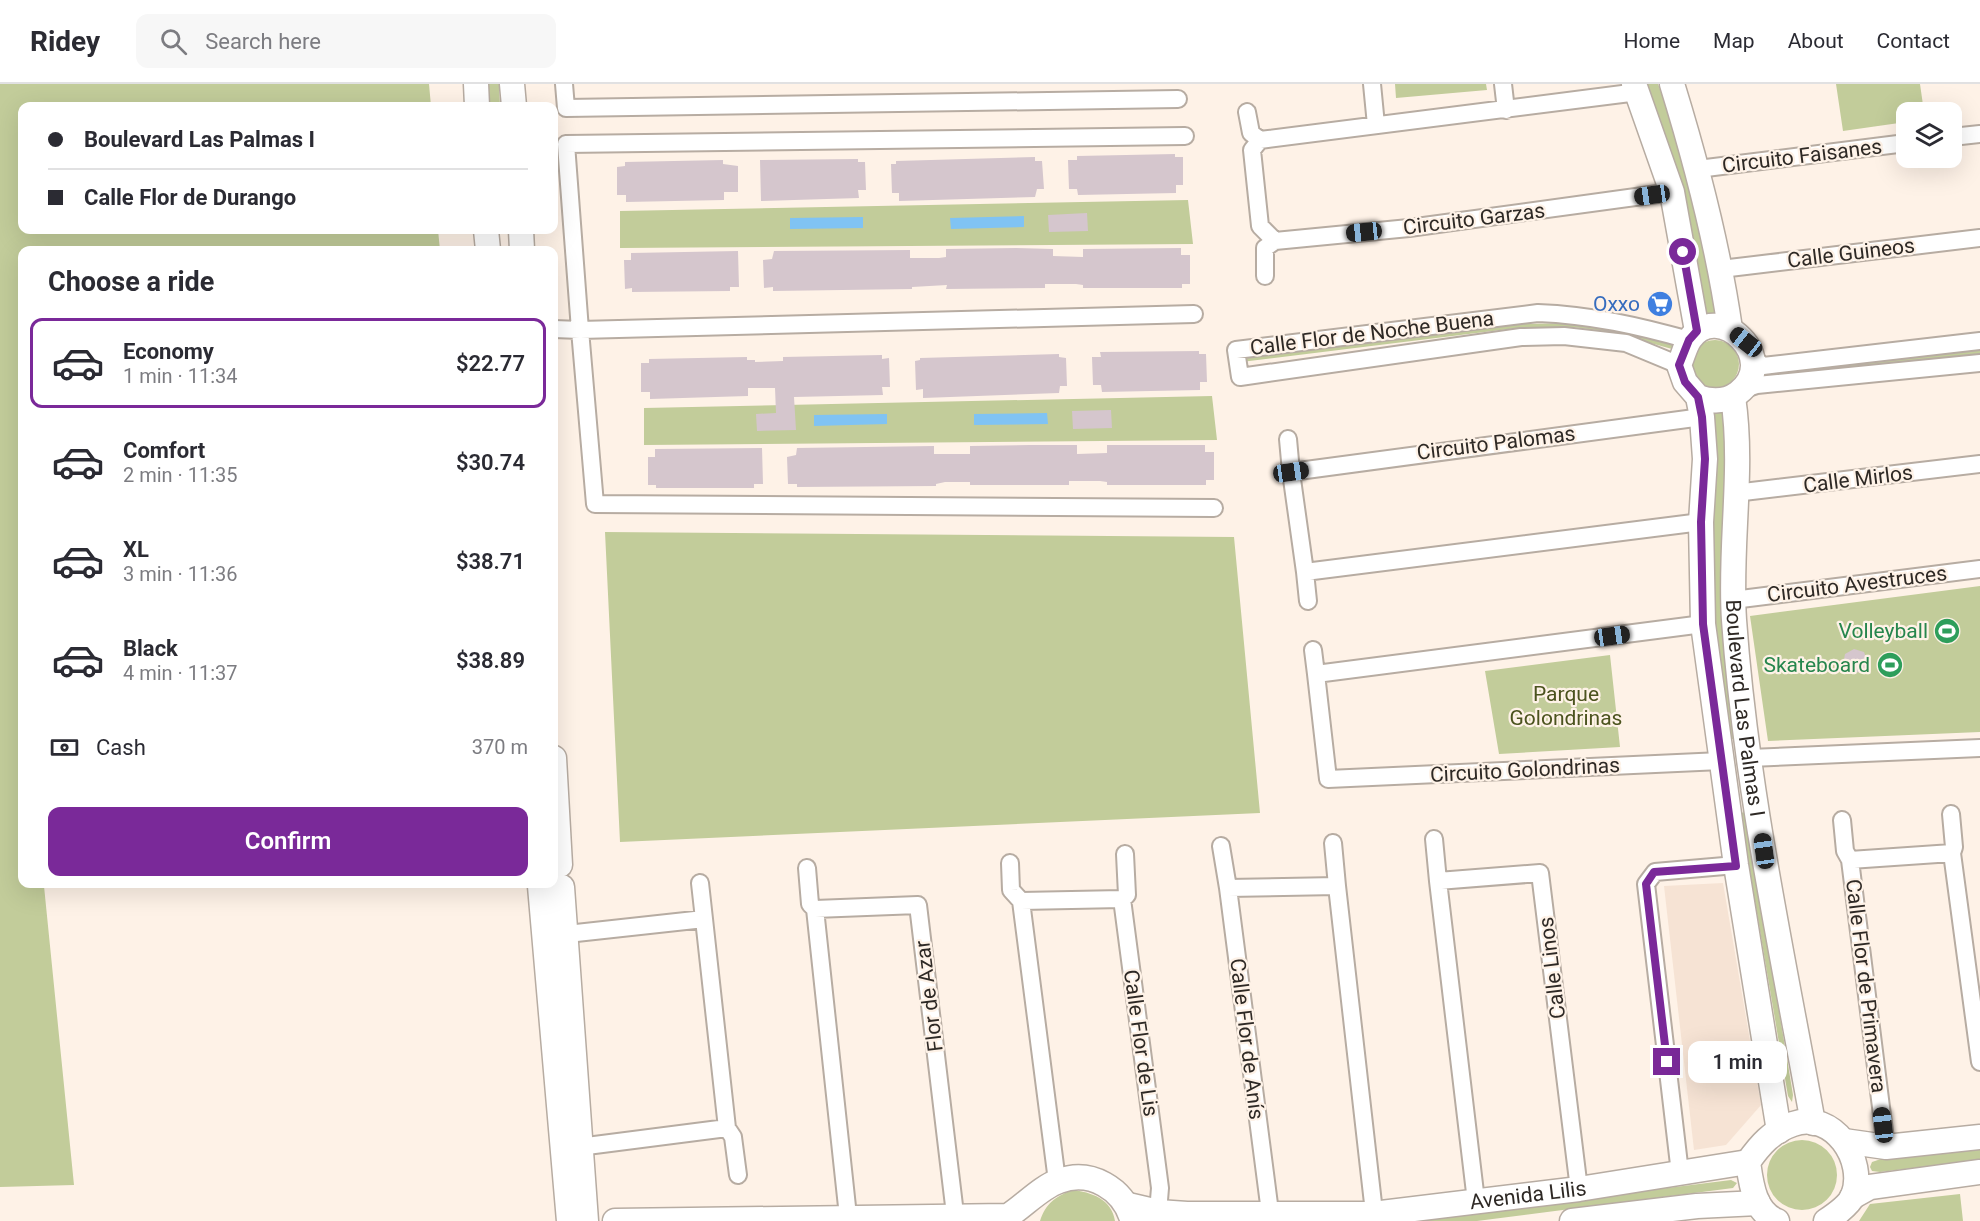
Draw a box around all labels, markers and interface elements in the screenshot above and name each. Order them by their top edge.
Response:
search box [136,14,556,68]
text: Ridey [30,25,100,58]
icon: search [157,25,190,58]
text: Search here [205,29,321,54]
text: Home [1624,29,1680,53]
text: Map [1713,29,1755,53]
text: About [1788,29,1844,53]
text: Contact [1877,29,1950,53]
map controls [1896,102,1962,168]
button: layers [1896,102,1962,168]
text: Boulevard Las Palmas I [84,127,315,152]
street label: Circuito Faisanes [1721,134,1883,178]
car [1633,184,1671,206]
text: Calle Flor de Durango [84,185,296,210]
street label: Circuito Garzas [1402,198,1546,240]
car [1345,221,1383,243]
street label: Calle Guineos [1786,233,1916,273]
route start [1669,238,1696,265]
text: Choose a ride [48,266,214,298]
supermarket icon: Oxxo [1645,289,1675,319]
place label: Oxxo [1593,292,1640,316]
street label: Calle Flor de Noche Buena [1249,306,1495,360]
car [1726,324,1766,360]
icon: car [51,336,105,390]
text: Economy [123,339,214,364]
text: $22.77 [456,351,525,376]
text: 1 min · 11:34 [123,364,238,388]
street label: Circuito Palomas [1415,421,1577,465]
icon: car [51,435,105,489]
text: Comfort [123,438,205,463]
text: $30.74 [456,450,525,475]
street label: Calle Mirlos [1802,460,1914,498]
car [1272,461,1310,483]
text: 2 min · 11:35 [123,463,238,487]
icon: car [51,534,105,588]
text: XL [123,537,149,562]
text: $38.71 [456,549,525,574]
street label: Circuito Avestruces [1766,561,1948,607]
text: 3 min · 11:36 [123,562,238,586]
street label: Boulevard Las Palmas I [1721,599,1769,818]
sports icon: Volleyball [1932,616,1962,646]
place label: Volleyball [1839,619,1928,643]
car [1593,625,1631,647]
icon: car [51,633,105,687]
text: Black [123,636,178,661]
text: $38.89 [456,648,525,673]
sports icon: Skateboard [1875,650,1905,680]
place label: Skateboard [1764,653,1870,677]
text: 4 min · 11:37 [123,661,238,685]
park label: Parque Golondrinas [1510,682,1622,730]
icon: cash [48,731,81,764]
text: Cash [96,735,146,760]
text: 370 m [472,735,528,759]
street label: Circuito Golondrinas [1429,753,1621,787]
button: Confirm [48,807,528,876]
car [1753,832,1775,870]
street label: Calle Flor de Primavera [1841,878,1891,1094]
street label: Calle Linos [1534,916,1570,1020]
street label: Flor de Azar [910,939,948,1053]
street label: Calle Flor de Anís [1225,957,1269,1121]
street label: Calle Flor de Lis [1119,968,1163,1118]
callout: 1 min [1688,1041,1787,1083]
route end [1653,1048,1680,1075]
text: 1 min [1712,1050,1763,1074]
car [1872,1106,1894,1144]
street label: Avenida Lilis [1468,1176,1588,1214]

